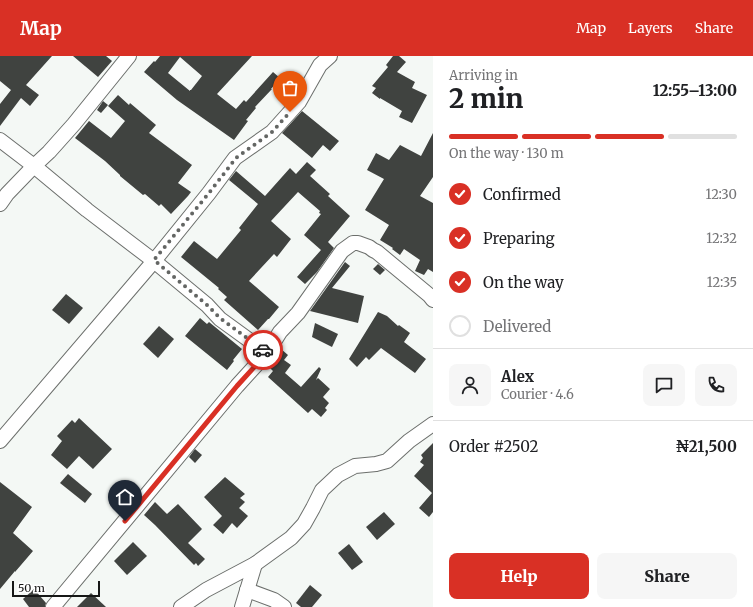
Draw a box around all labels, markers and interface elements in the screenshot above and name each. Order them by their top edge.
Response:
text: Map [20,16,62,40]
text: Map [576,19,606,37]
text: Layers [628,19,673,37]
text: Share [695,19,733,37]
text: Arriving in [449,67,518,84]
pin [273,71,307,112]
icon: bag [279,77,301,99]
text: 12:55–13:00 [653,81,737,100]
text: 2 min [449,82,523,115]
text: On the way · 130 m [449,145,564,162]
icon: check [449,183,471,205]
text: Confirmed [483,185,561,204]
text: 12:30 [705,186,737,203]
icon: check [449,227,471,249]
text: Preparing [483,229,555,248]
text: 12:32 [706,230,737,247]
icon: check [449,271,471,293]
text: On the way [483,273,564,292]
text: 12:35 [707,274,737,291]
text: Delivered [483,317,551,336]
courier [243,330,283,370]
icon: car [252,339,274,361]
button: person [449,364,491,406]
button: chat [643,364,685,406]
button: phone [695,364,737,406]
text: Alex [501,367,534,386]
text: Courier · 4.6 [501,386,574,403]
text: Order #2502 [449,437,538,456]
text: ₦21,500 [675,437,737,456]
pin [108,480,142,521]
icon: home [114,486,136,508]
button: Help [449,553,589,599]
button: Share [597,553,737,599]
scale bar [12,579,100,598]
text: 50 m [18,581,45,595]

